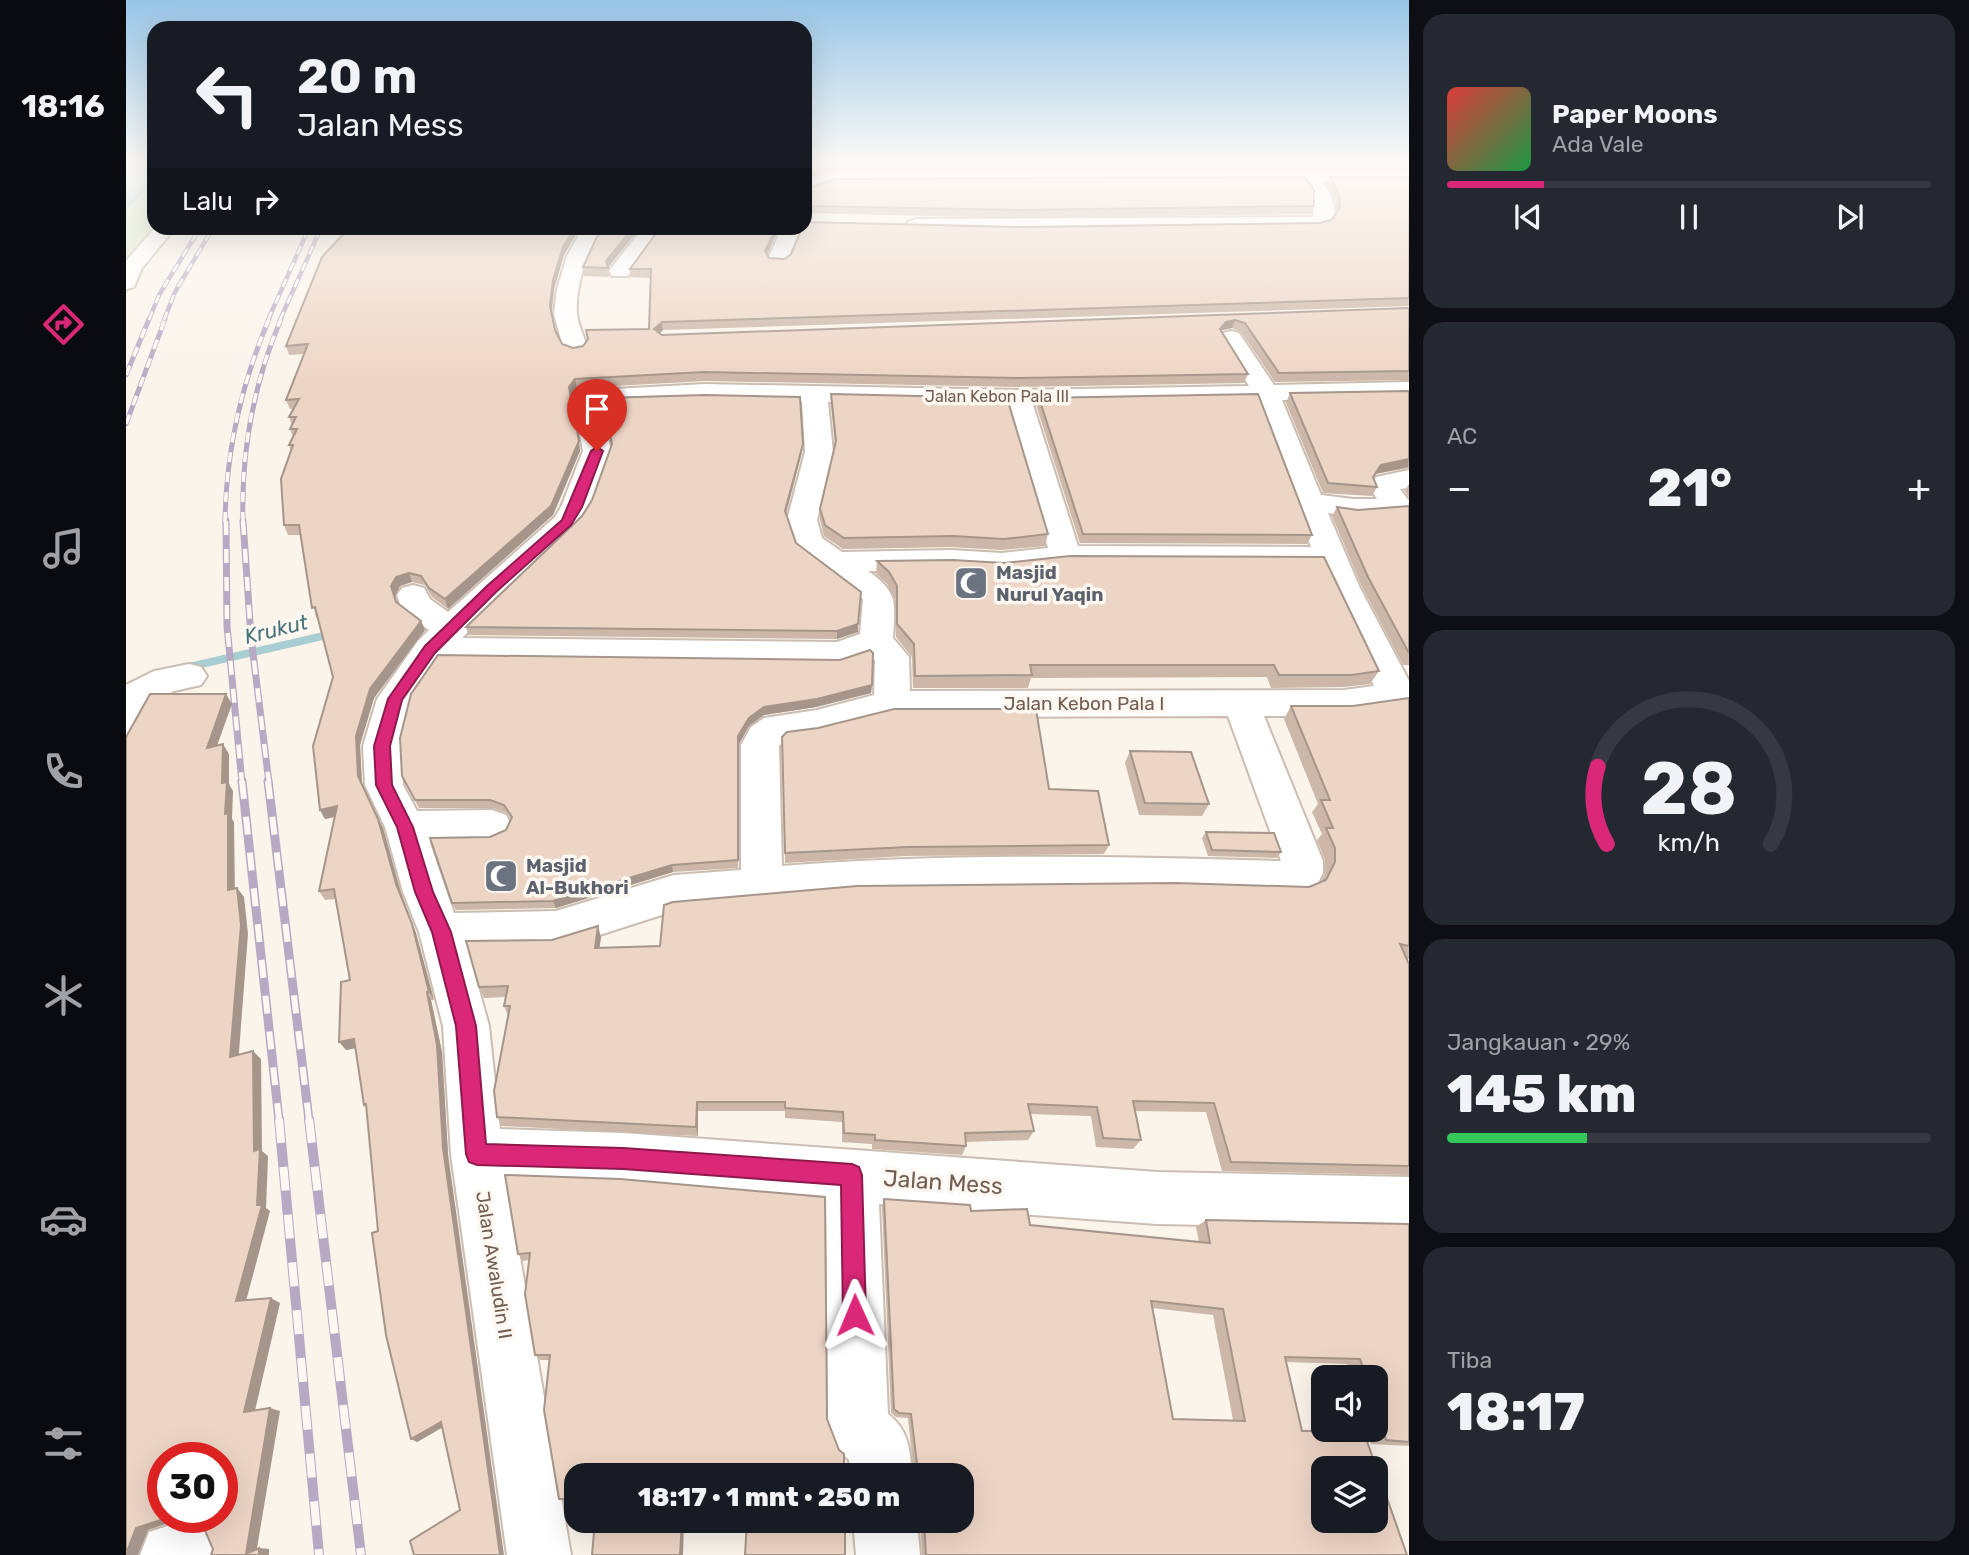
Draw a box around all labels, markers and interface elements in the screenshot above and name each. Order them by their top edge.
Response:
text: 20 m [297,47,418,105]
icon: left [182,49,273,140]
text: 18:16 [21,87,105,125]
text: Paper Moons [1552,99,1718,130]
text: Jalan Mess [297,106,463,144]
text: Ada Vale [1552,130,1644,158]
icon: right [247,182,285,220]
text: Lalu [182,186,233,217]
icon: previous [1509,198,1547,236]
icon: pause [1670,198,1708,236]
icon: next [1831,198,1869,236]
icon: directions [39,300,88,349]
pin [567,379,627,451]
street label: Jalan Kebon Pala III [925,387,1069,406]
icon: arrive [578,390,616,428]
text: AC [1447,422,1477,450]
text: 21° [1647,457,1732,519]
text: − [1447,465,1472,511]
text: + [1907,465,1931,511]
icon: music [39,524,88,573]
place label: Masjid Nurul Yaqin [996,561,1104,606]
mosque icon: Masjid Nurul Yaqin [952,564,990,602]
water label: Krukut [242,609,311,649]
street label: Jalan Kebon Pala I [1003,692,1165,715]
text: 28 [1641,746,1737,832]
icon: phone [39,747,88,796]
text: km/h [1658,827,1720,856]
place label: Masjid Al-Bukhori [526,854,629,899]
mosque icon: Masjid Al-Bukhori [482,857,520,895]
icon: climate [39,971,88,1020]
text: Jangkauan · 29% [1447,1028,1630,1056]
text: 145 km [1447,1063,1637,1125]
street label: Jalan Mess [882,1164,1004,1200]
street label: Jalan Awaludin II [471,1189,517,1341]
icon: car [39,1195,88,1244]
position arrow [818,1278,892,1352]
text: Tiba [1447,1346,1492,1374]
map controls [1311,1365,1388,1533]
button: sound [1311,1365,1388,1442]
text: 18:17 [1447,1381,1585,1443]
icon: filters [39,1419,88,1468]
speed limit sign: 30 [147,1442,238,1533]
button: layers [1311,1456,1388,1533]
text: 18:17 · 1 mnt · 250 m [638,1482,900,1513]

